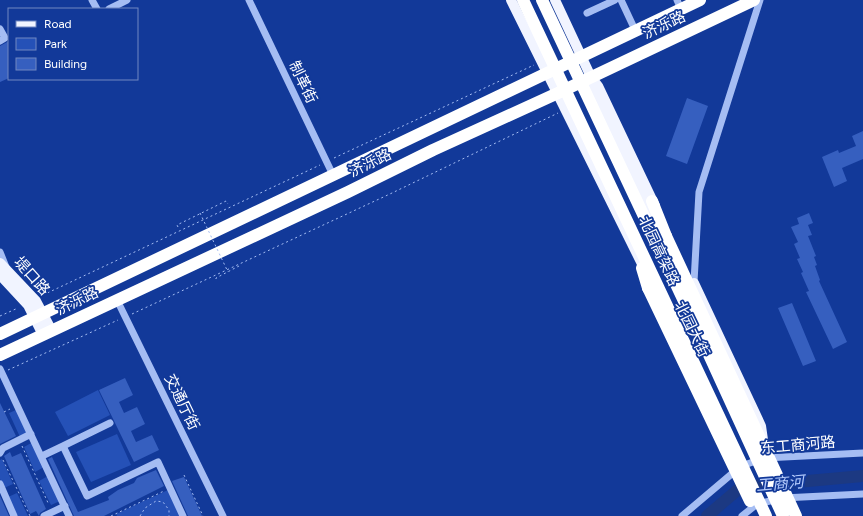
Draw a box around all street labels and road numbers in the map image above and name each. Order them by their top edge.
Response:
street label: 济泺路 [640,7,688,43]
street label: 制革街 [285,58,321,106]
street label: 济泺路 [346,145,394,181]
street label: 北园高架路 [635,213,683,289]
street label: 堤口路 [10,253,54,299]
street label: 济泺路 [53,283,101,319]
street label: 北园大街 [671,298,713,360]
street label: 交通厅街 [161,371,203,433]
street label: 东工商河路 [760,433,836,457]

